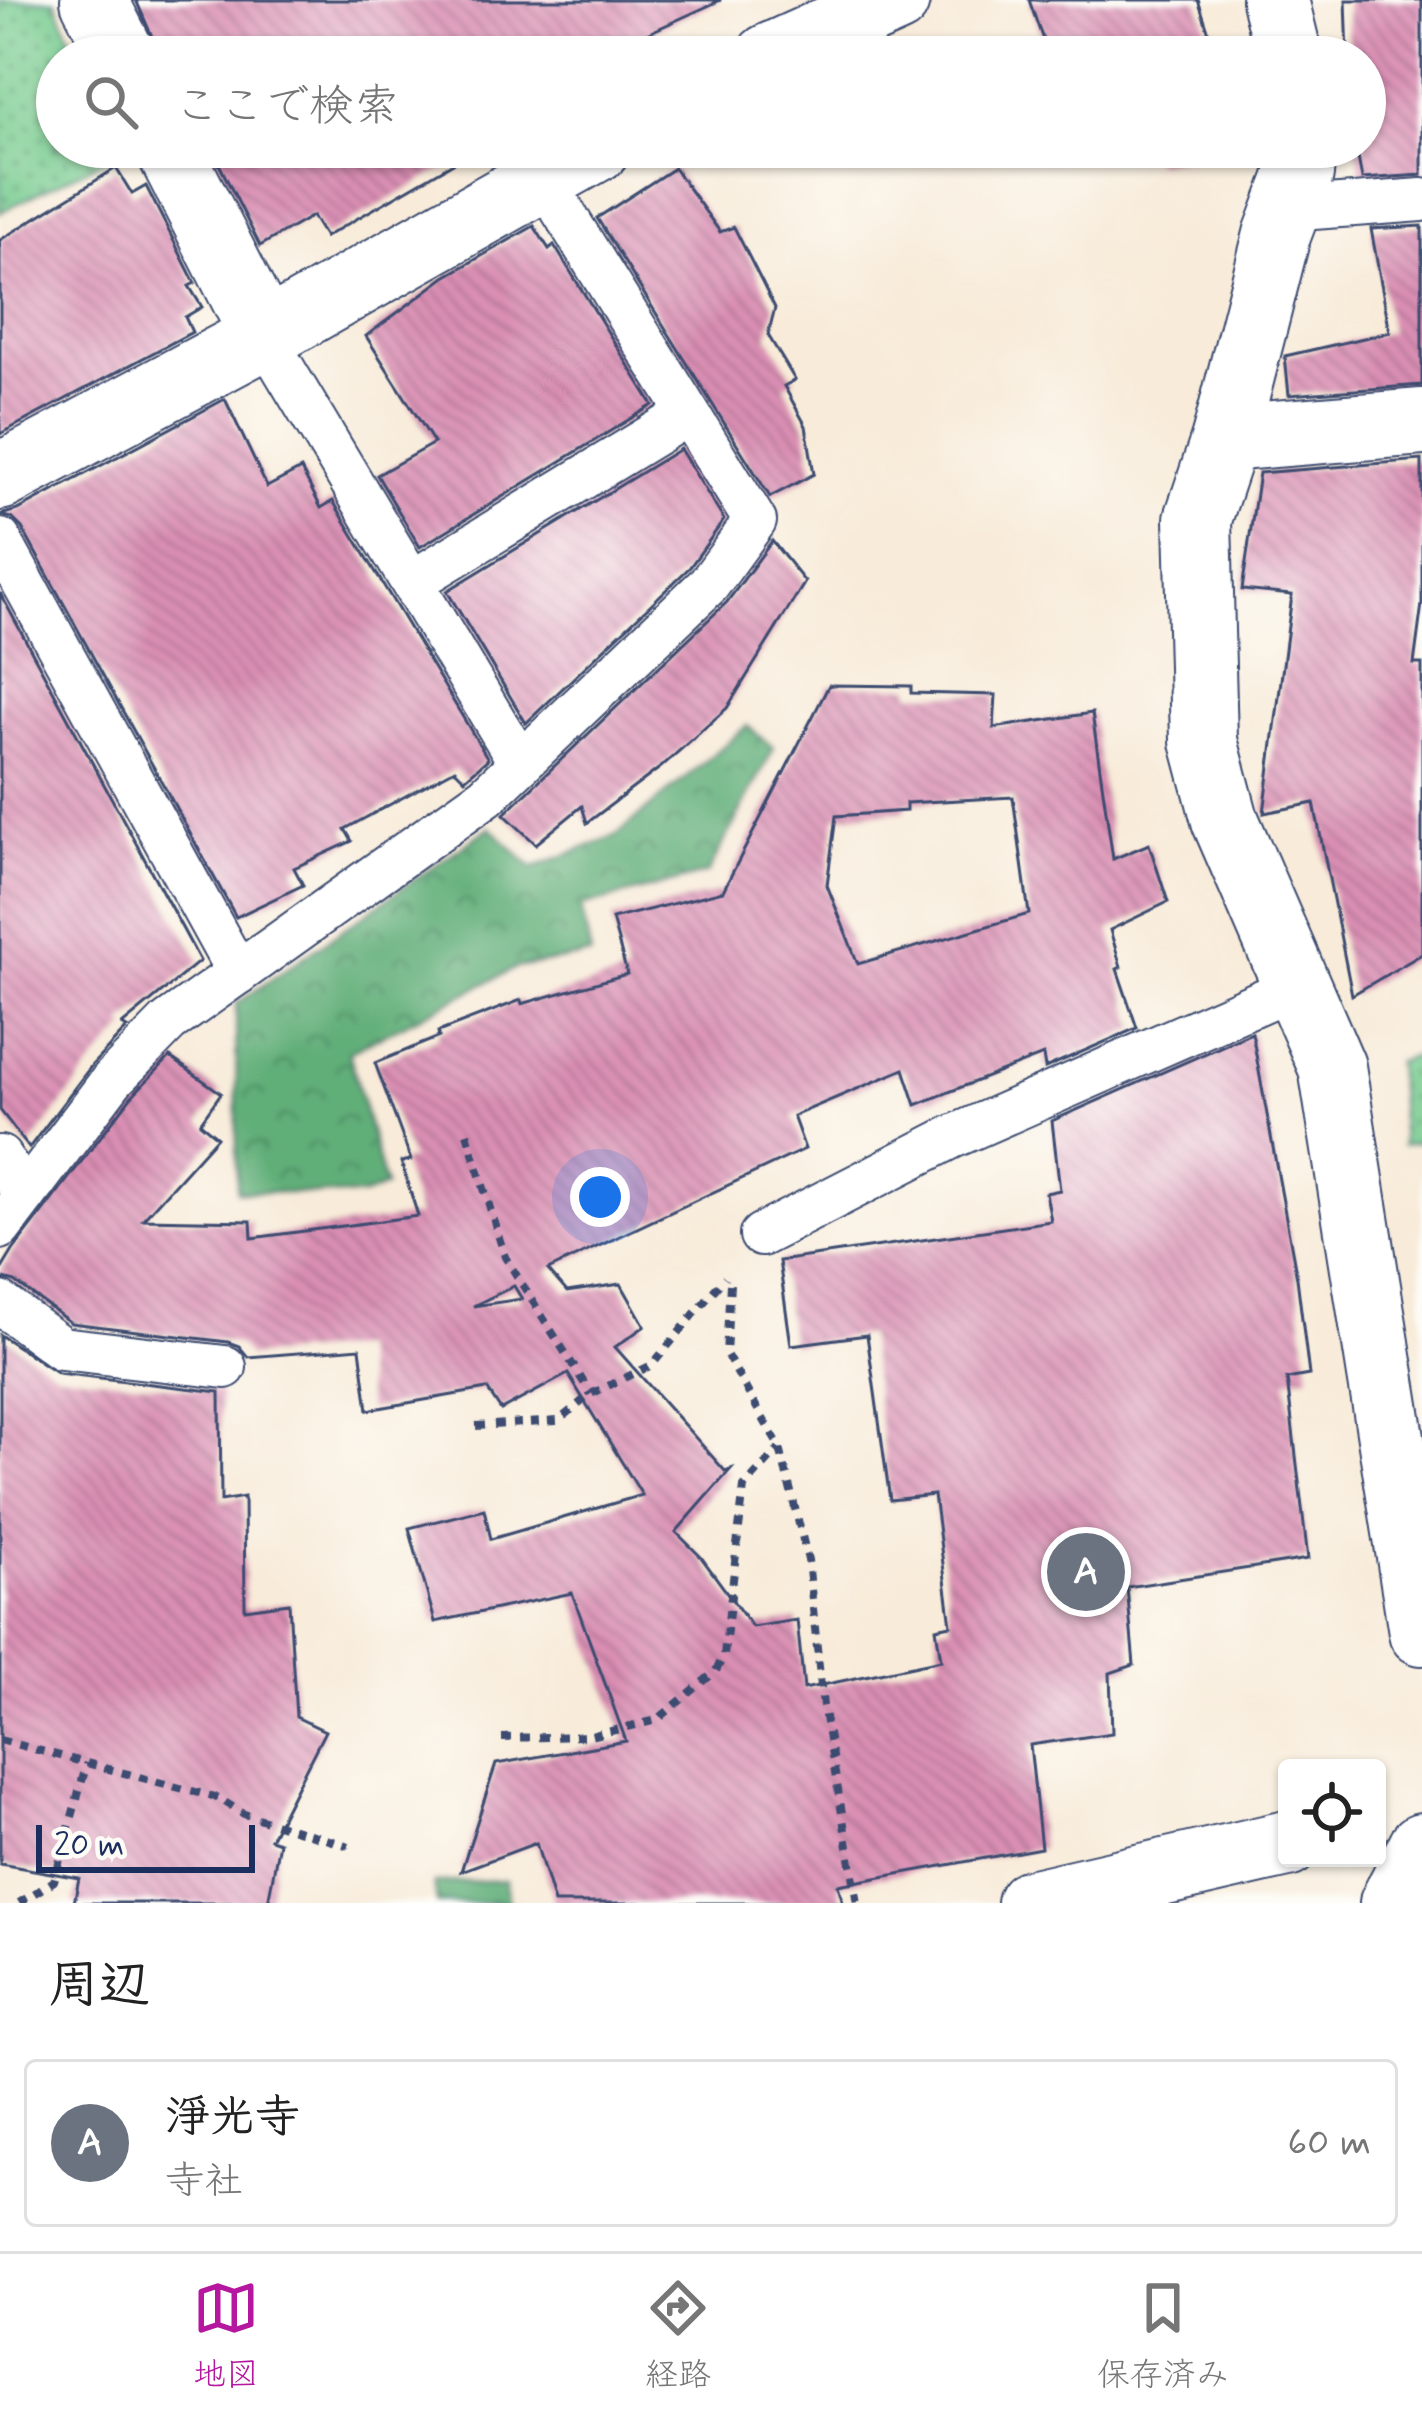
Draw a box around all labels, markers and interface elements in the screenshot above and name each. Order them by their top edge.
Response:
search box [36,36,1386,168]
icon: search [78,69,144,135]
text: ここで検索 [174,78,399,137]
your location [570,1167,630,1227]
pin: A [1047,1527,1125,1617]
map controls [1278,1759,1386,1867]
button: locate [1278,1759,1386,1867]
scale bar [36,1819,255,1872]
text: 20 m [54,1824,124,1868]
text: 周辺 [48,1954,150,2020]
text: 淨光寺 [165,2089,300,2148]
text: A [77,2118,103,2169]
text: 60 m [1287,2118,1371,2169]
text: 寺社 [165,2157,243,2208]
tab: 地図 [193,2275,259,2398]
tab: 経路 [645,2275,711,2398]
tab: 保存済み [1097,2275,1229,2398]

